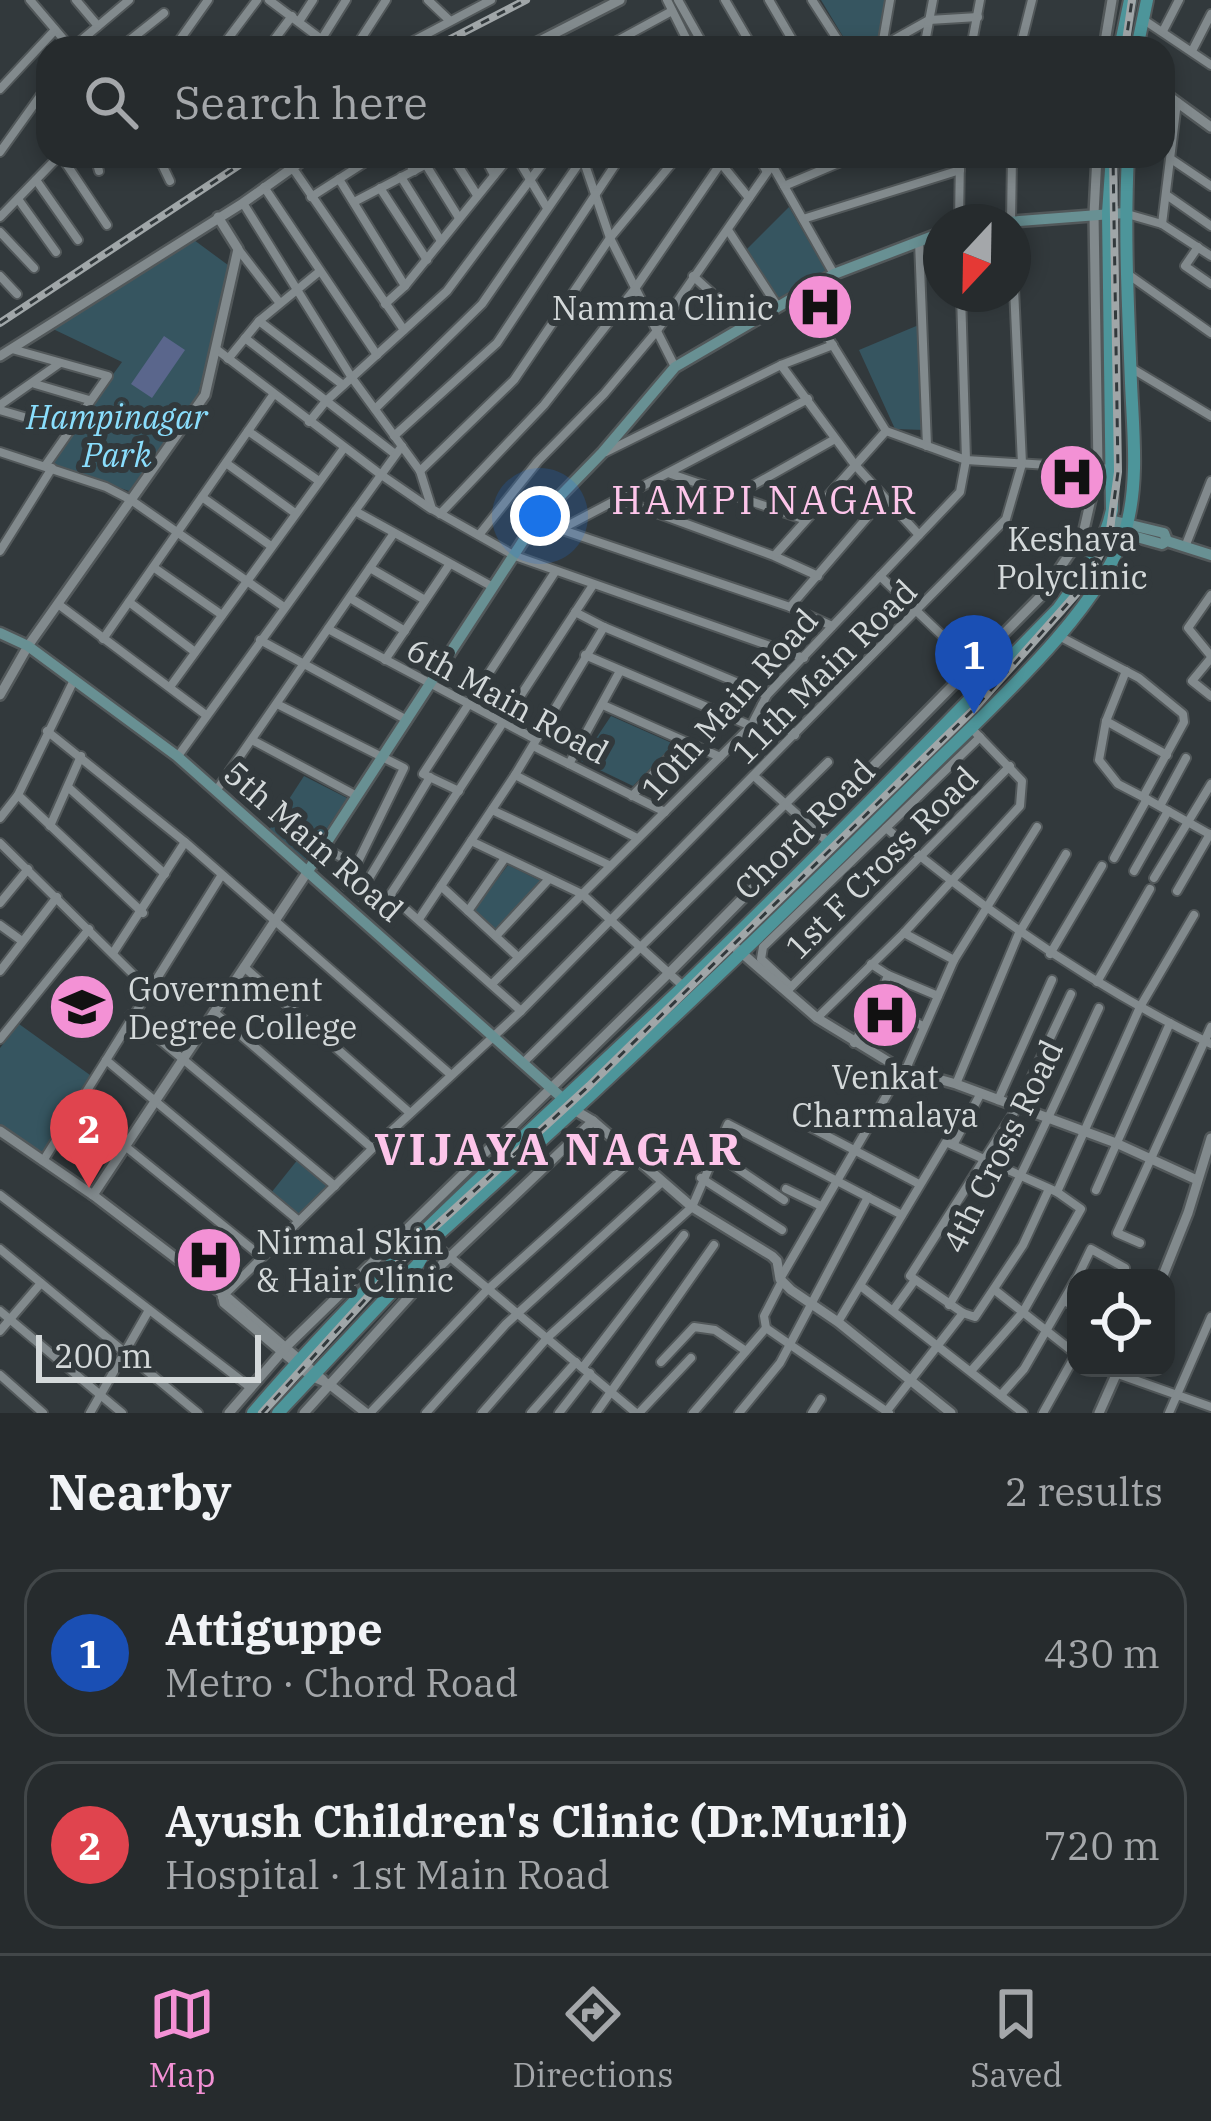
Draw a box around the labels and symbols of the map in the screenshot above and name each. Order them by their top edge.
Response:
north arrow [923,204,1031,312]
hospital icon: Namma Clinic [785,272,855,342]
place label: Namma Clinic [552,286,774,329]
park label: Hampinagar Park [25,395,209,476]
hospital icon: Keshava Polyclinic [1037,442,1107,512]
district label: HAMPI NAGAR [611,474,919,525]
your location [510,486,570,546]
place label: Keshava Polyclinic [996,517,1148,598]
street label: 11th Main Road [722,569,926,773]
street label: 10th Main Road [631,599,827,809]
pin: 1 [935,615,1013,714]
street label: 6th Main Road [399,627,617,773]
street label: Chord Road [725,750,883,908]
street label: 5th Main Road [215,751,413,931]
street label: 1st F Cross Road [775,756,987,968]
place label: Government Degree College [128,967,357,1048]
school or university icon: Government Degree College [47,972,117,1042]
hospital icon: Venkat Charmalaya [850,980,920,1050]
street label: 4th Cross Road [932,1032,1072,1260]
place label: Venkat Charmalaya [792,1055,978,1136]
pin: 2 [50,1089,128,1188]
district label: VIJAYA NAGAR [374,1119,744,1177]
place label: Nirmal Skin & Hair Clinic [256,1220,454,1301]
hospital icon: Nirmal Skin & Hair Clinic [174,1225,244,1295]
scale bar [36,1329,261,1382]

